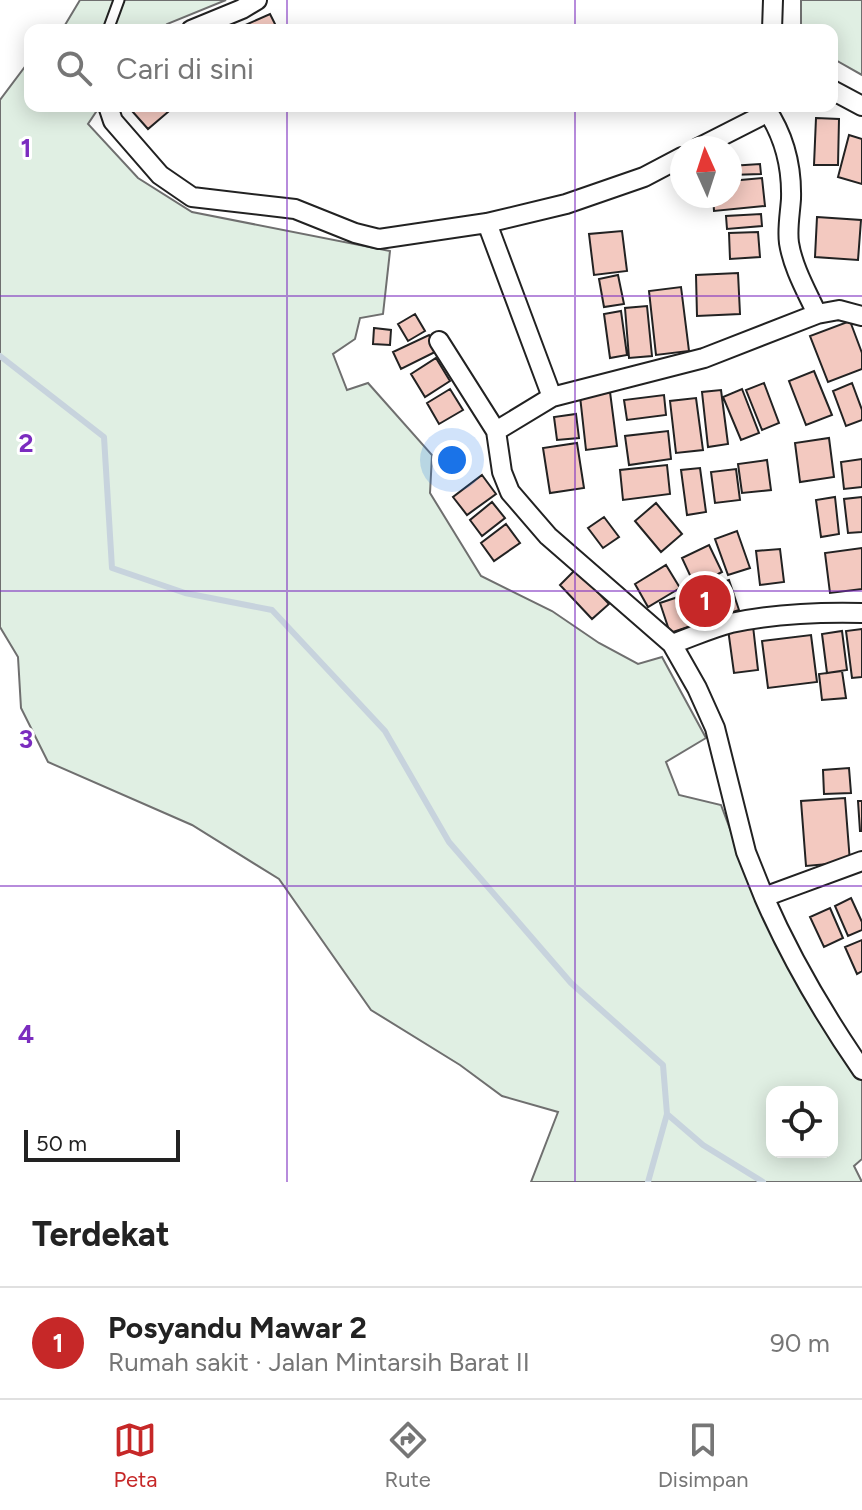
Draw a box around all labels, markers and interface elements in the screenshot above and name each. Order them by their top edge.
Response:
search box [24,24,838,112]
icon: search [52,46,96,90]
text: Cari di sini [116,50,254,87]
text: 1 [21,132,31,164]
north arrow [670,136,742,208]
text: 2 [18,427,34,459]
your location [432,440,472,480]
pin: 1 [679,571,731,631]
text: 3 [19,723,33,755]
text: 4 [18,1018,34,1050]
map controls [766,1086,838,1158]
button: locate [766,1086,838,1158]
scale bar [24,1126,180,1162]
text: 50 m [36,1130,87,1157]
text: Terdekat [32,1214,170,1255]
text: Posyandu Mawar 2 [108,1309,367,1346]
text: 1 [53,1327,63,1359]
text: 90 m [770,1327,830,1359]
text: Rumah sakit · Jalan Mintarsih Barat II [108,1346,530,1378]
tab: Peta [113,1418,157,1493]
tab: Rute [384,1418,431,1493]
tab: Disimpan [658,1418,749,1493]

